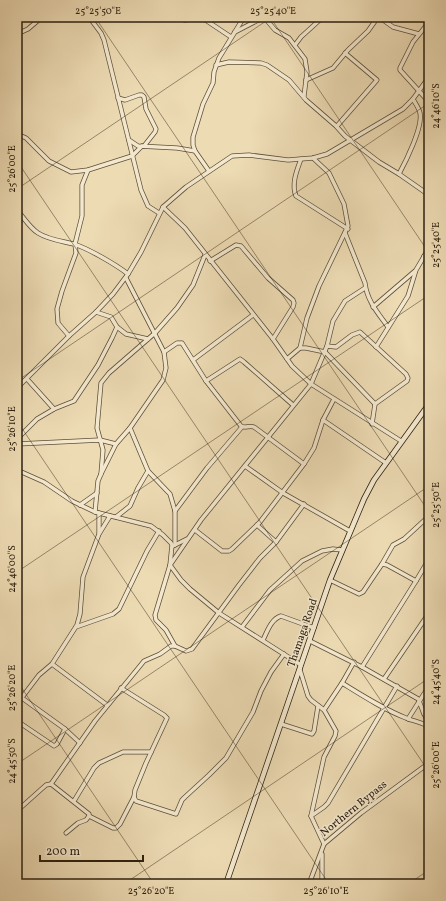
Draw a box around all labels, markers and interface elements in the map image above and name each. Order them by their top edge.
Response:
text: 25°25'50"E [75,4,121,18]
text: 25°25'40"E [250,4,296,18]
text: 24°46'10"S [429,83,443,129]
text: 25°26'00"E [5,145,19,193]
text: 25°25'40"E [429,222,443,268]
text: 25°26'10"E [5,406,19,452]
text: 25°25'50"E [429,482,443,528]
text: 24°46'00"S [5,545,19,593]
street label: Thamaga Road [284,597,322,669]
text: 24°45'40"S [429,659,443,705]
text: 25°26'20"E [5,665,19,711]
text: 24°45'50"S [5,738,19,784]
text: 25°26'00"E [429,741,443,789]
street label: Northern Bypass [318,777,391,841]
scale bar [40,837,143,863]
text: 200 m [46,844,80,860]
text: 25°26'20"E [128,884,174,898]
text: 25°26'10"E [303,884,349,898]

